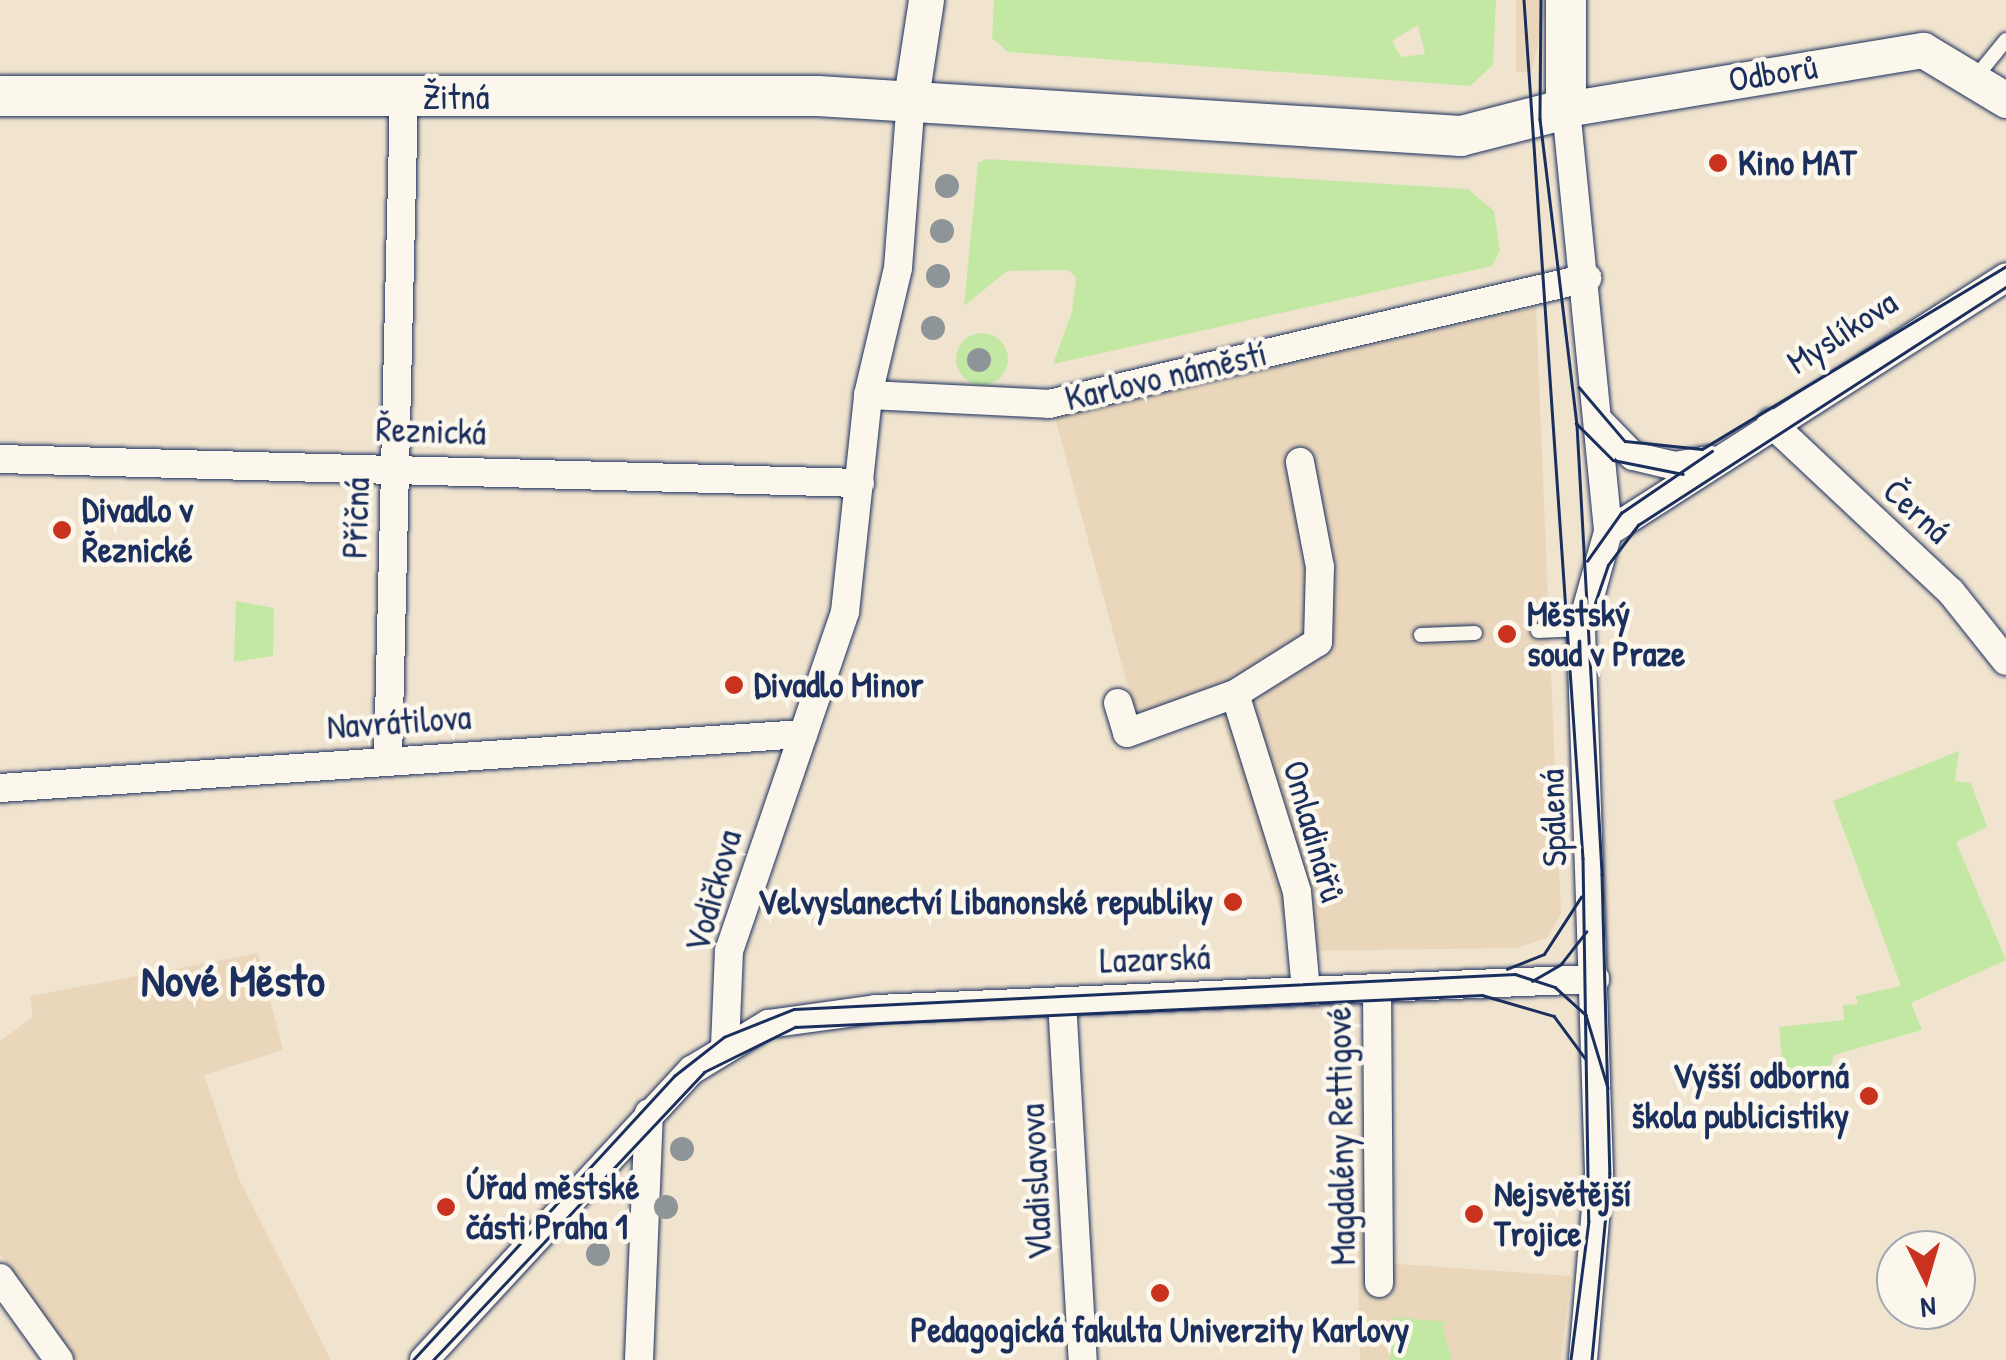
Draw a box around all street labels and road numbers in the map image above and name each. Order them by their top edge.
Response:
street label: Odborů [1726,45,1820,101]
street label: Žitná [422,76,490,118]
street label: Myslíkova [1779,281,1905,383]
street label: Karlovo náměstí [1061,332,1271,420]
street label: Řeznická [375,408,487,454]
street label: Černá [1875,470,1959,552]
street label: Příčná [334,477,378,559]
street label: Navrátilova [325,696,473,748]
street label: Omladinářů [1274,756,1354,906]
street label: Spálená [1530,769,1576,867]
street label: Vodičkova [676,825,750,957]
street label: Lazarská [1099,936,1211,982]
street label: Magdalény Rettigové [1318,1006,1364,1266]
street label: Vladislavova [1011,1103,1061,1261]

